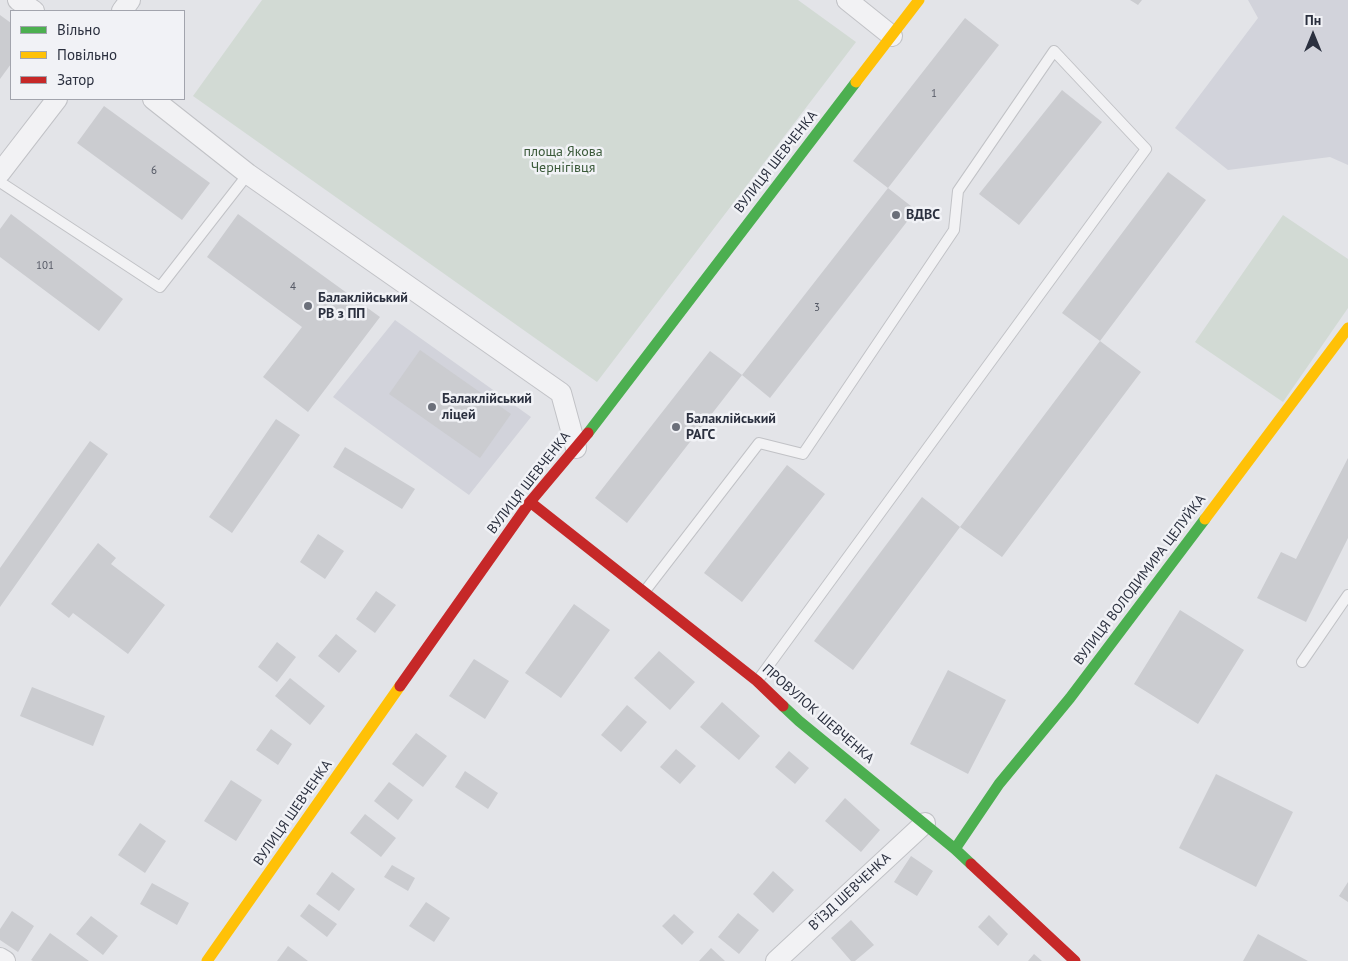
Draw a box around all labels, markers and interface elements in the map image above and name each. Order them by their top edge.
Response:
legend [10,10,185,100]
north arrow [1288,10,1338,60]
text: Пн [1305,11,1321,29]
text: Вільно [57,20,100,39]
text: Повільно [57,45,117,64]
text: Затор [57,70,94,89]
house number: 1 [931,87,937,101]
street label: ВУЛИЦЯ ШЕВЧЕНКА [731,108,821,216]
park label: площа Якова Чернігівця [523,144,603,176]
house number: 6 [151,164,157,178]
place label: ВДВС [906,207,940,223]
marker: ВДВС [890,209,902,221]
house number: 101 [36,259,54,273]
house number: 4 [290,280,296,294]
place label: Балаклійський РВ з ПП [318,290,408,322]
marker: Балаклійський РВ з ПП [302,300,314,312]
house number: 3 [814,301,820,315]
place label: Балаклійський ліцей [442,391,532,424]
marker: Балаклійський ліцей [426,401,438,413]
place label: Балаклійський РАГС [686,411,776,444]
marker: Балаклійський РАГС [670,421,682,433]
street label: ВУЛИЦЯ ШЕВЧЕНКА [484,429,574,537]
street label: ВУЛИЦЯ ВОЛОДИМИРА ЦЕЛУЙКА [1070,492,1210,668]
street label: ПРОВУЛОК ШЕВЧЕНКА [759,661,877,767]
street label: ВУЛИЦЯ ШЕВЧЕНКА [250,757,336,869]
street label: В'ЇЗД ШЕВЧЕНКА [805,850,895,934]

